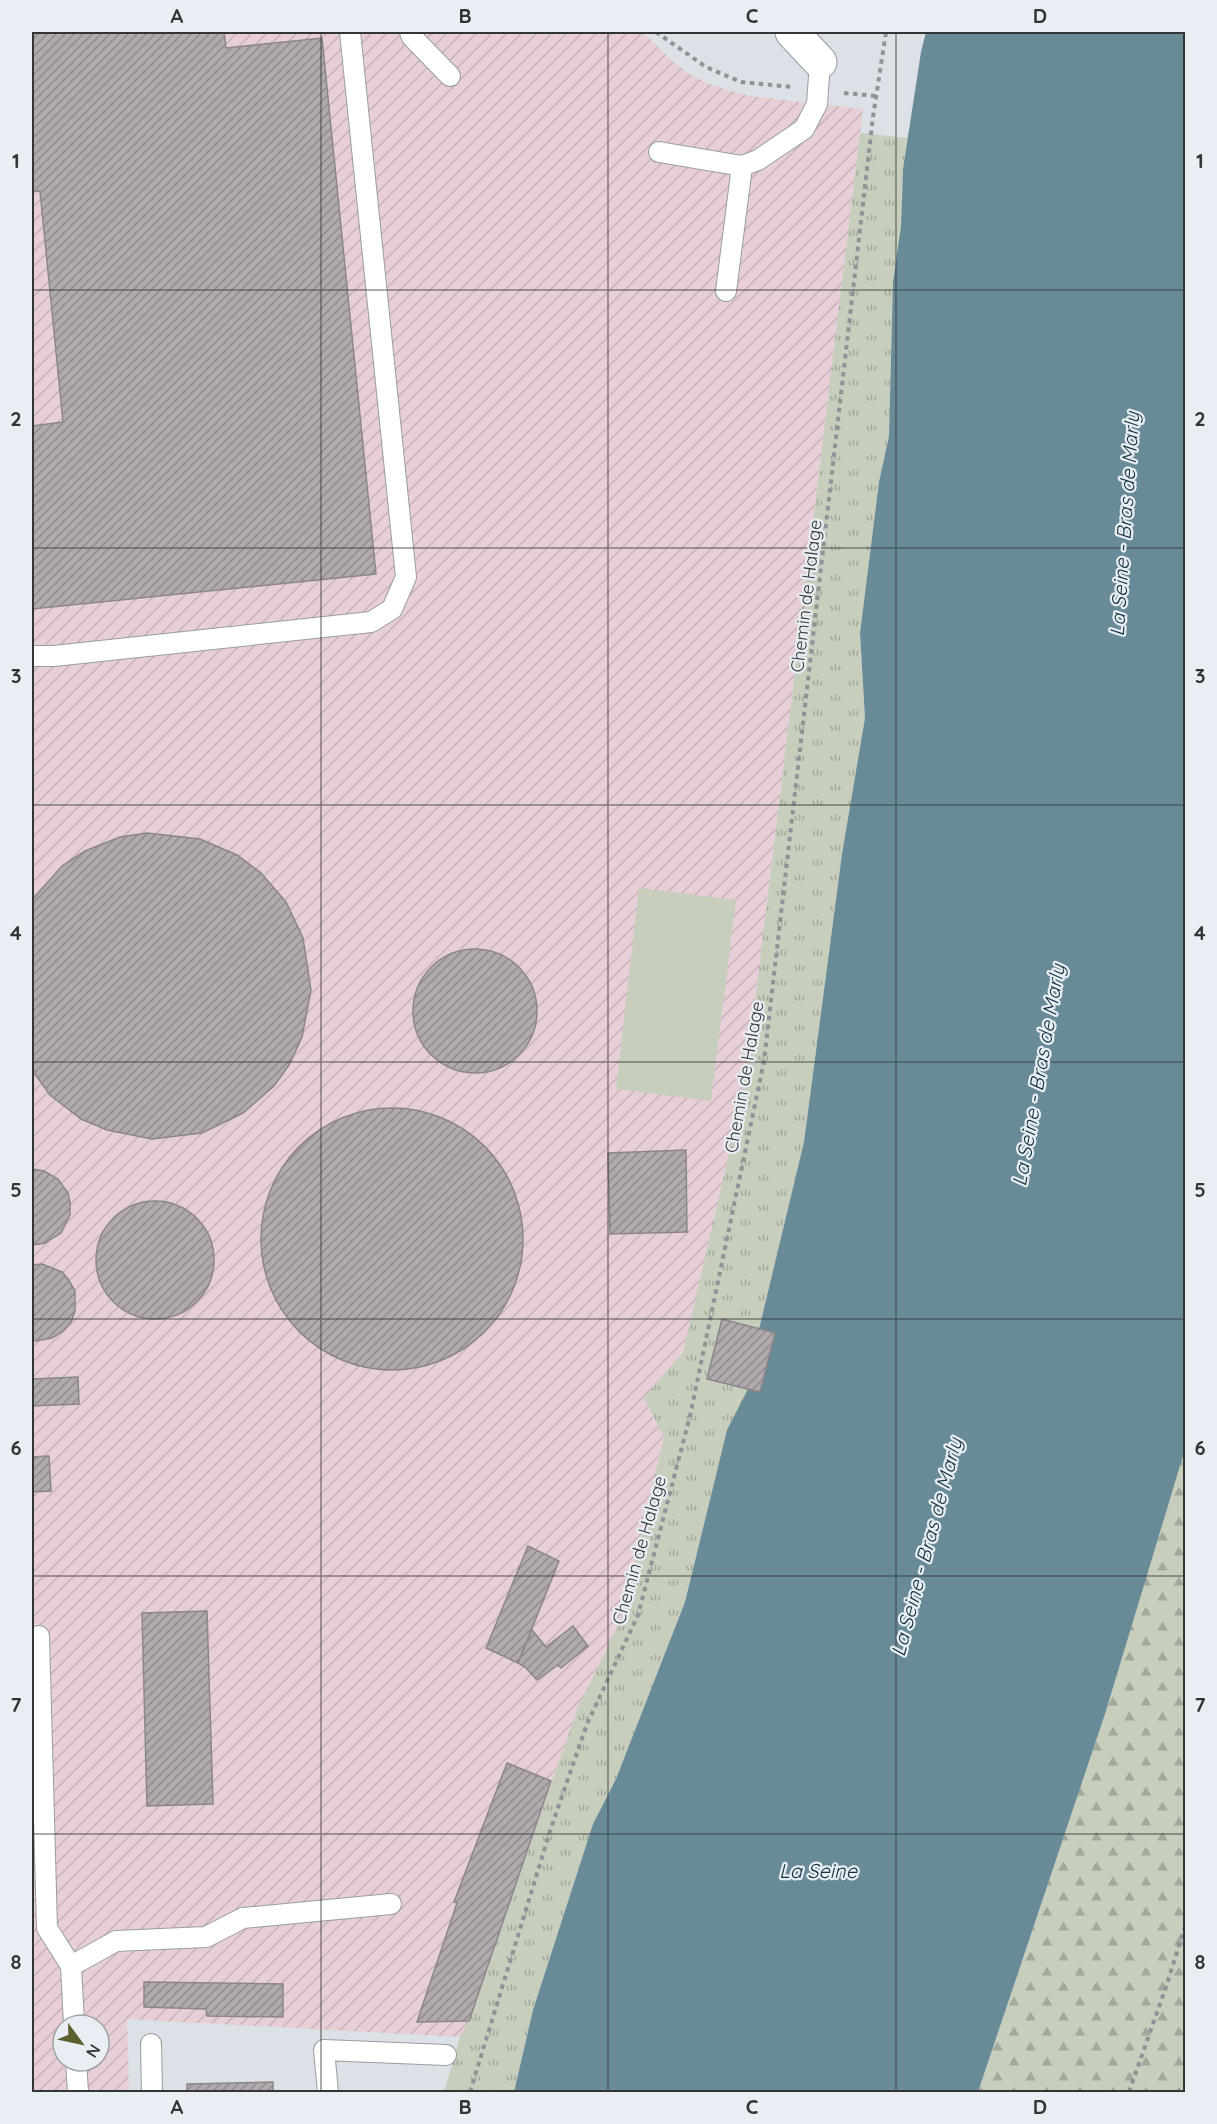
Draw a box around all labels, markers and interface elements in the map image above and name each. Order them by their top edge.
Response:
text: A [171,3,184,28]
text: B [458,3,472,28]
text: C [746,3,759,28]
text: D [1033,3,1047,28]
text: 1 [12,148,20,173]
text: 1 [1196,148,1204,173]
text: 2 [10,406,22,431]
text: 2 [1194,406,1206,431]
water label: La Seine - Bras de Marly [1104,409,1144,637]
street label: Chemin de Halage [785,518,827,674]
text: 3 [11,663,21,688]
text: 3 [1195,663,1205,688]
text: 4 [10,920,22,945]
text: 4 [1194,920,1206,945]
water label: La Seine - Bras de Marly [1006,960,1070,1188]
street label: Chemin de Halage [719,999,769,1155]
text: 5 [10,1177,22,1202]
text: 5 [1194,1177,1206,1202]
water label: La Seine - Bras de Marly [885,1434,968,1659]
text: 6 [10,1435,22,1460]
text: 6 [1194,1435,1206,1460]
street label: Chemin de Halage [607,1473,671,1627]
text: 7 [11,1692,22,1717]
text: 7 [1195,1692,1206,1717]
water label: La Seine [779,1858,858,1883]
text: 8 [11,1949,22,1974]
text: 8 [1195,1949,1206,1974]
north arrow [51,2013,111,2073]
text: N [82,2041,105,2062]
text: A [171,2094,184,2119]
text: B [458,2094,472,2119]
text: C [746,2094,759,2119]
text: D [1033,2094,1047,2119]

